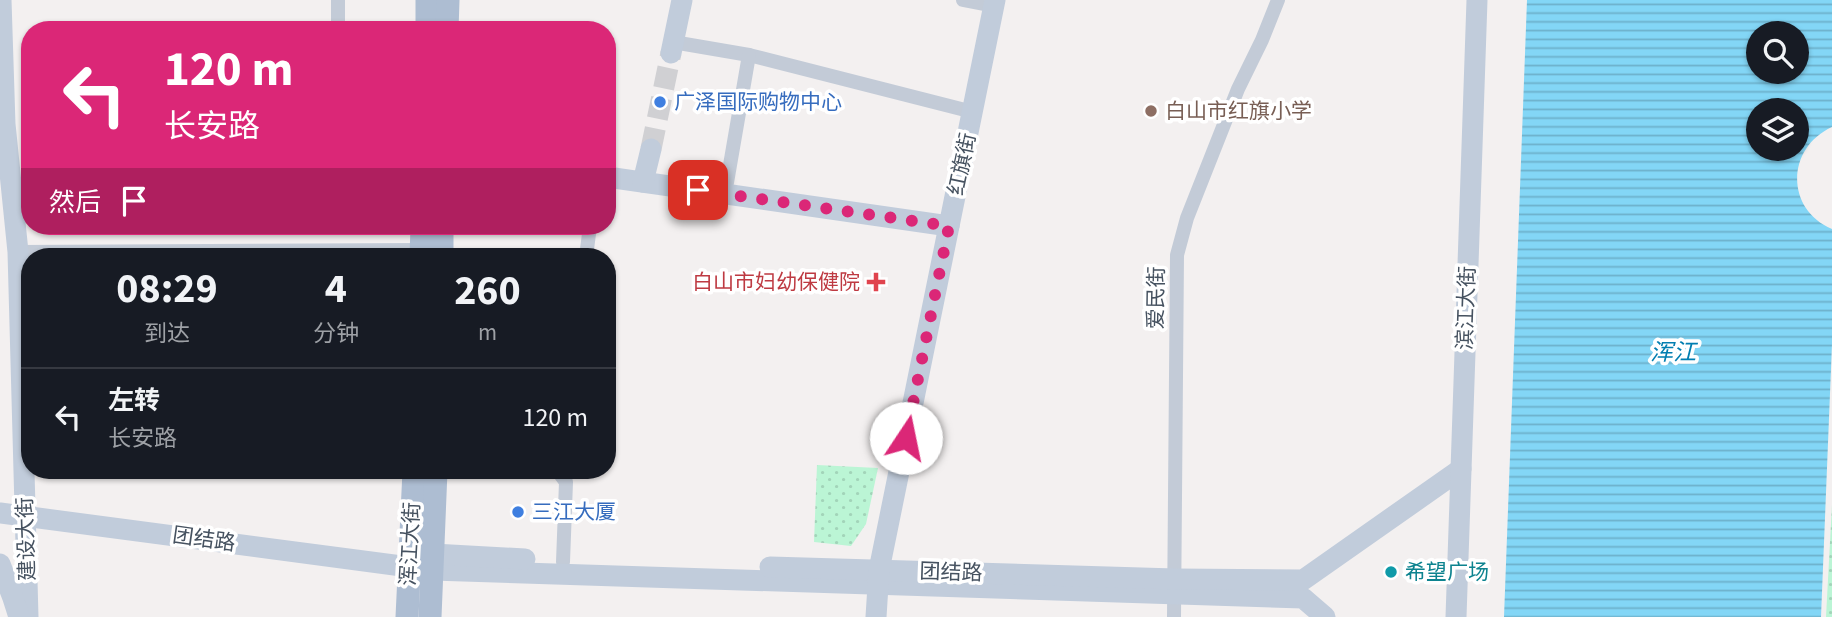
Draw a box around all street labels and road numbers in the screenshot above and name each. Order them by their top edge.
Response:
street label: 红旗街 [941,130,983,198]
street label: 爱民街 [1140,266,1172,330]
street label: 滨江大街 [1450,266,1482,350]
street label: 建设大街 [10,497,42,581]
street label: 浑江大街 [393,501,427,587]
street label: 团结路 [171,520,237,558]
street label: 团结路 [919,556,983,588]

